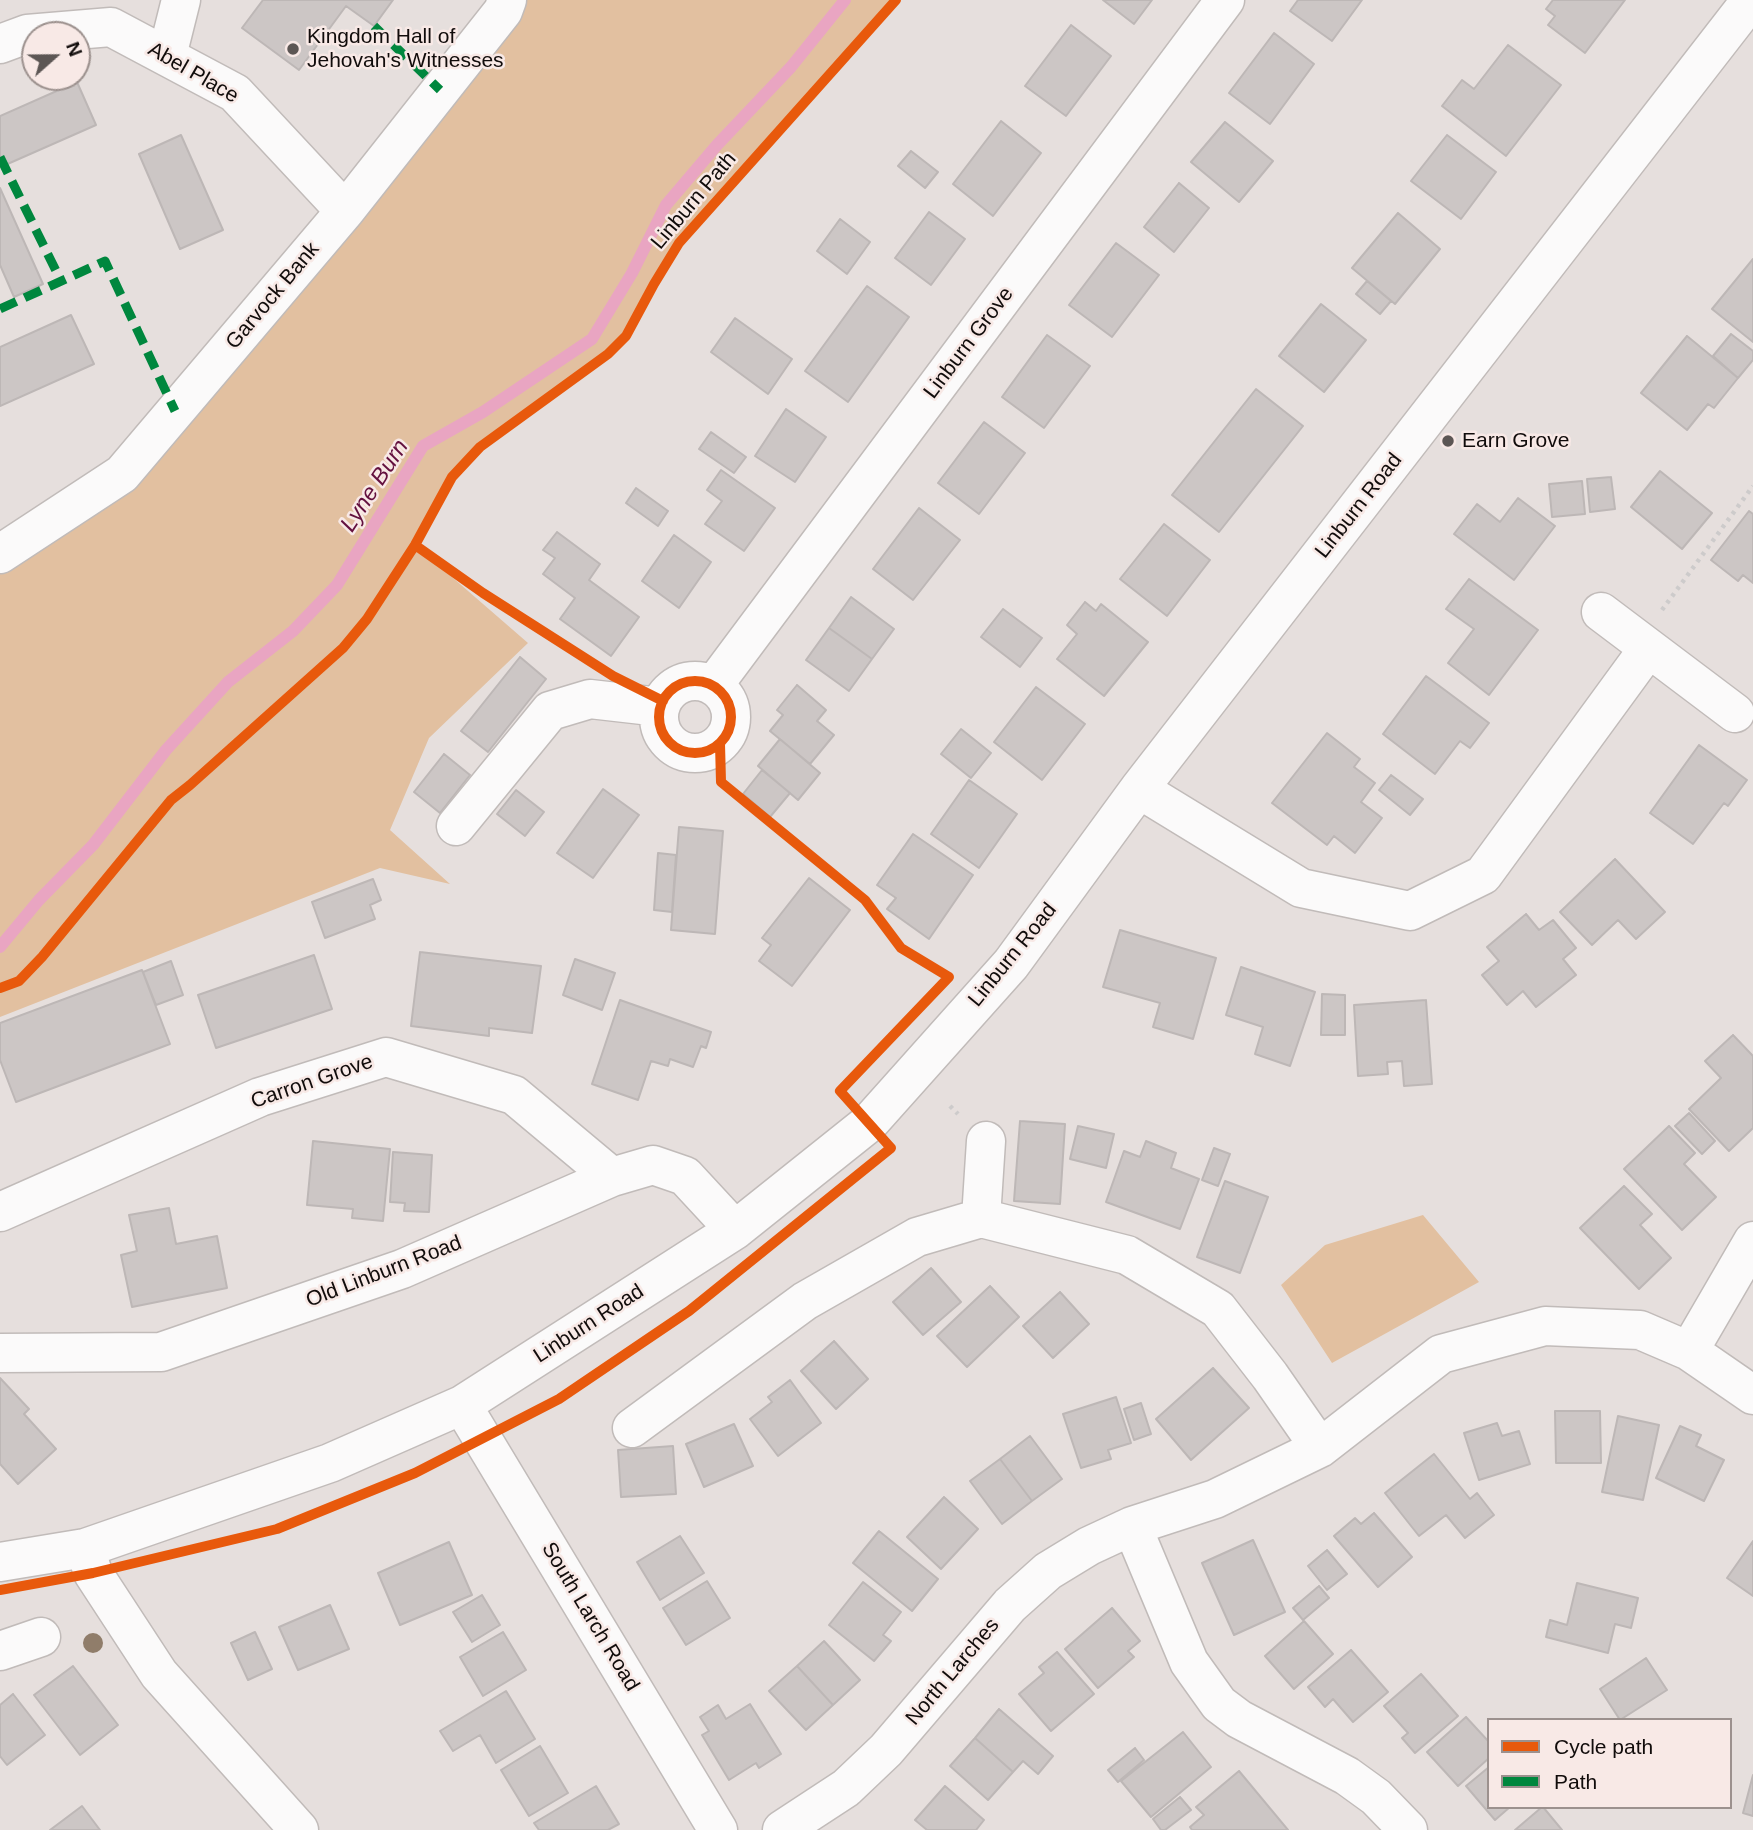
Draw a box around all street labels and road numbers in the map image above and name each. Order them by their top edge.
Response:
street label: Abel Place [143,37,243,109]
street label: Linburn Path [646,147,742,255]
street label: Garvock Bank [221,237,325,355]
street label: Linburn Grove [919,282,1019,404]
street label: Linburn Road [1310,449,1408,563]
street label: Linburn Road [964,898,1062,1012]
street label: Carron Grove [248,1049,376,1115]
street label: Old Linburn Road [303,1231,465,1313]
street label: Linburn Road [529,1279,649,1369]
street label: South Larch Road [536,1538,644,1696]
street label: North Larches [901,1613,1005,1731]

